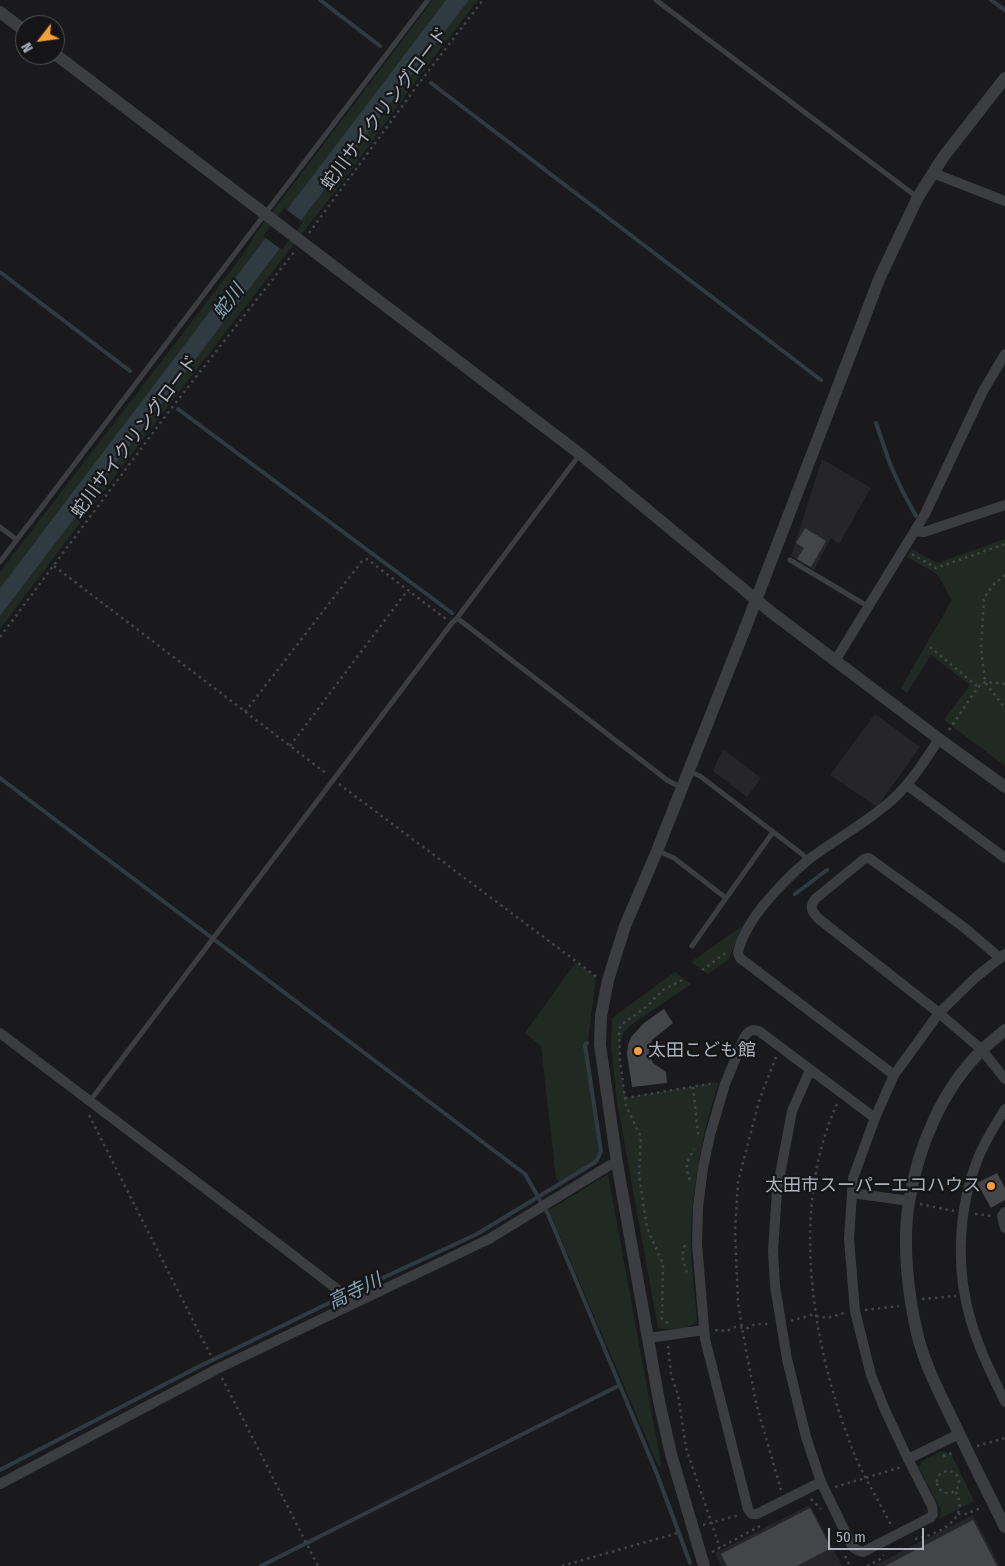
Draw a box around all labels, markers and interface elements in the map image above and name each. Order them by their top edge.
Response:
north arrow [15,15,65,65]
street label: 蛇川サイクリングロード [317,23,453,195]
text: N [18,39,37,55]
water label: 蛇川 [208,280,250,324]
street label: 蛇川サイクリングロード [67,351,203,523]
place label: 太田こども館 [648,1040,756,1062]
marker: 太田こども館 [632,1045,644,1057]
place label: 太田市スーパーエコハウス [765,1175,981,1197]
marker: 太田市スーパーエコハウス [985,1180,997,1192]
water label: 高寺川 [324,1269,386,1315]
scale bar [830,1518,926,1550]
text: 50 m [836,1528,866,1546]

